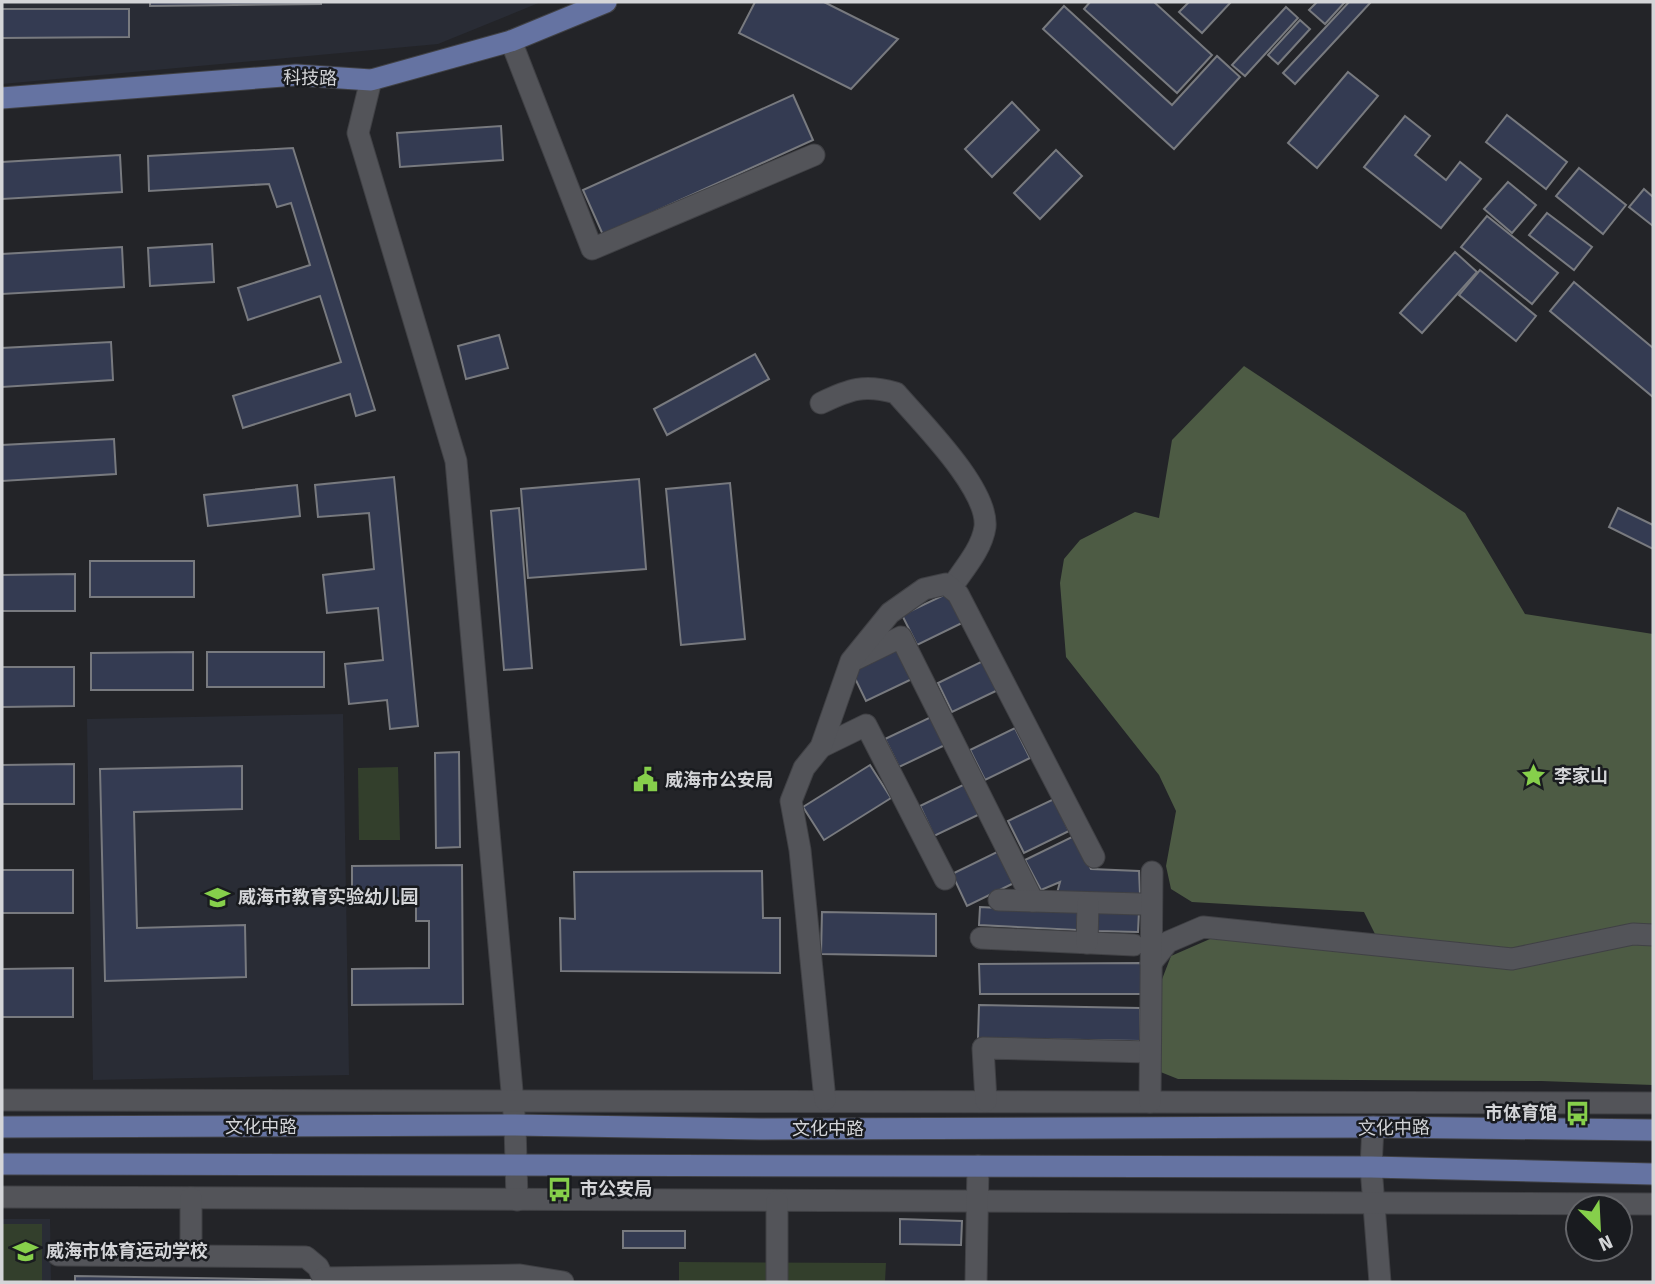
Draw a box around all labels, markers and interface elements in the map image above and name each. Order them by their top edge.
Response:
street label: 科技路 [283,67,337,89]
place icon: 李家山 [1520,762,1548,790]
place label: 李家山 [1554,765,1608,787]
public building icon: 威海市公安局 [631,766,659,794]
place label: 威海市公安局 [665,769,773,791]
school or university icon: 威海市教育实验幼儿园 [204,883,232,911]
place label: 威海市教育实验幼儿园 [238,886,418,908]
bus stop icon: 市体育馆 [1563,1099,1591,1127]
place label: 市体育馆 [1485,1102,1557,1124]
street label: 文化中路 [225,1116,297,1138]
street label: 文化中路 [1358,1116,1430,1140]
street label: 文化中路 [792,1118,864,1140]
bus stop icon: 市公安局 [546,1175,574,1203]
place label: 市公安局 [580,1178,652,1200]
north arrow [1564,1193,1634,1263]
text: N [1595,1230,1616,1256]
school or university icon: 威海市体育运动学校 [12,1237,40,1265]
place label: 威海市体育运动学校 [46,1240,208,1262]

